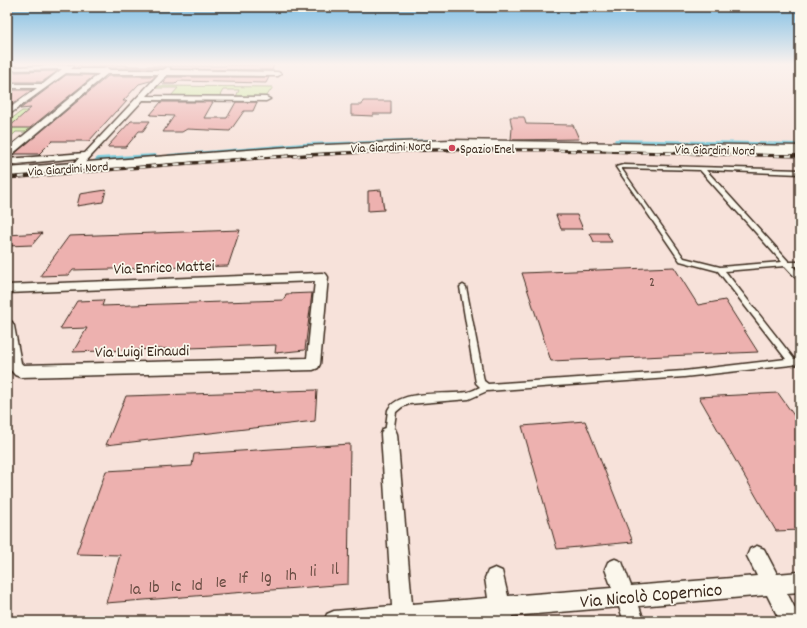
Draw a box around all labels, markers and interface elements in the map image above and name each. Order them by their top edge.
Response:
street label: Via Giardini Nord [351,138,432,159]
place label: Spazio Enel [460,141,515,160]
street label: Via Giardini Nord [675,141,755,162]
marker: Spazio Enel [447,143,457,153]
street label: Via Giardini Nord [27,158,109,183]
street label: Via Enrico Mattei [113,255,215,282]
house number: 2 [649,273,655,293]
street label: Via Luigi Einaudi [95,340,189,365]
house number: 1l [331,559,339,583]
house number: 1i [310,561,316,585]
house number: 1h [285,565,297,589]
house number: 1g [260,567,272,591]
house number: 1f [238,568,249,592]
house number: 1e [215,572,227,596]
house number: 1d [191,575,203,599]
house number: 1c [171,576,181,600]
house number: 1b [148,577,160,601]
street label: Via Nicolò Copernico [579,578,723,617]
house number: 1a [129,579,142,603]

